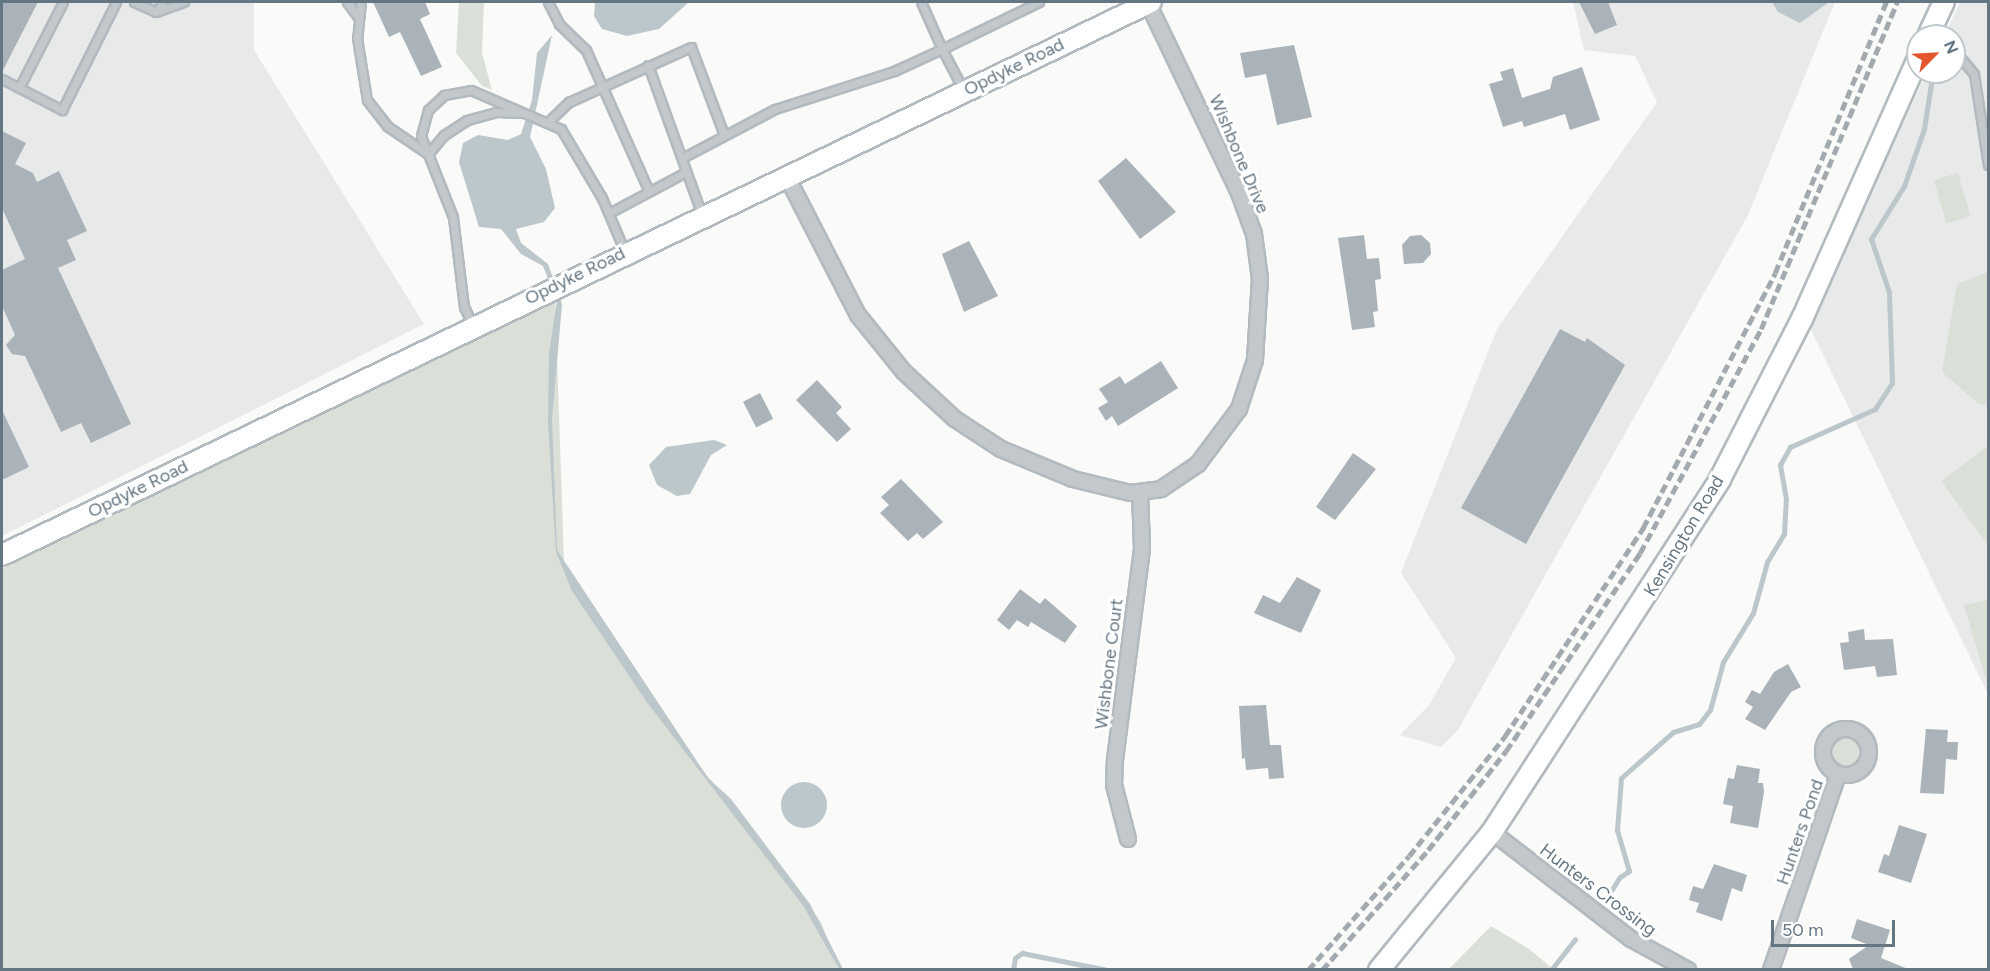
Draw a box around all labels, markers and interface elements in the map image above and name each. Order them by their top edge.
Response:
north arrow [1906,24,1966,84]
street label: Opdyke Road [960,33,1068,101]
text: N [1940,38,1962,57]
street label: Wishbone Drive [1204,91,1274,217]
street label: Opdyke Road [521,242,629,310]
street label: Opdyke Road [84,455,192,523]
street label: Kensington Road [1639,472,1729,600]
street label: Wishbone Court [1090,597,1128,731]
street label: Hunters Pond [1772,776,1828,888]
street label: Hunters Crossing [1536,839,1660,941]
scale bar [1774,908,1898,946]
text: 50 m [1782,919,1824,941]

